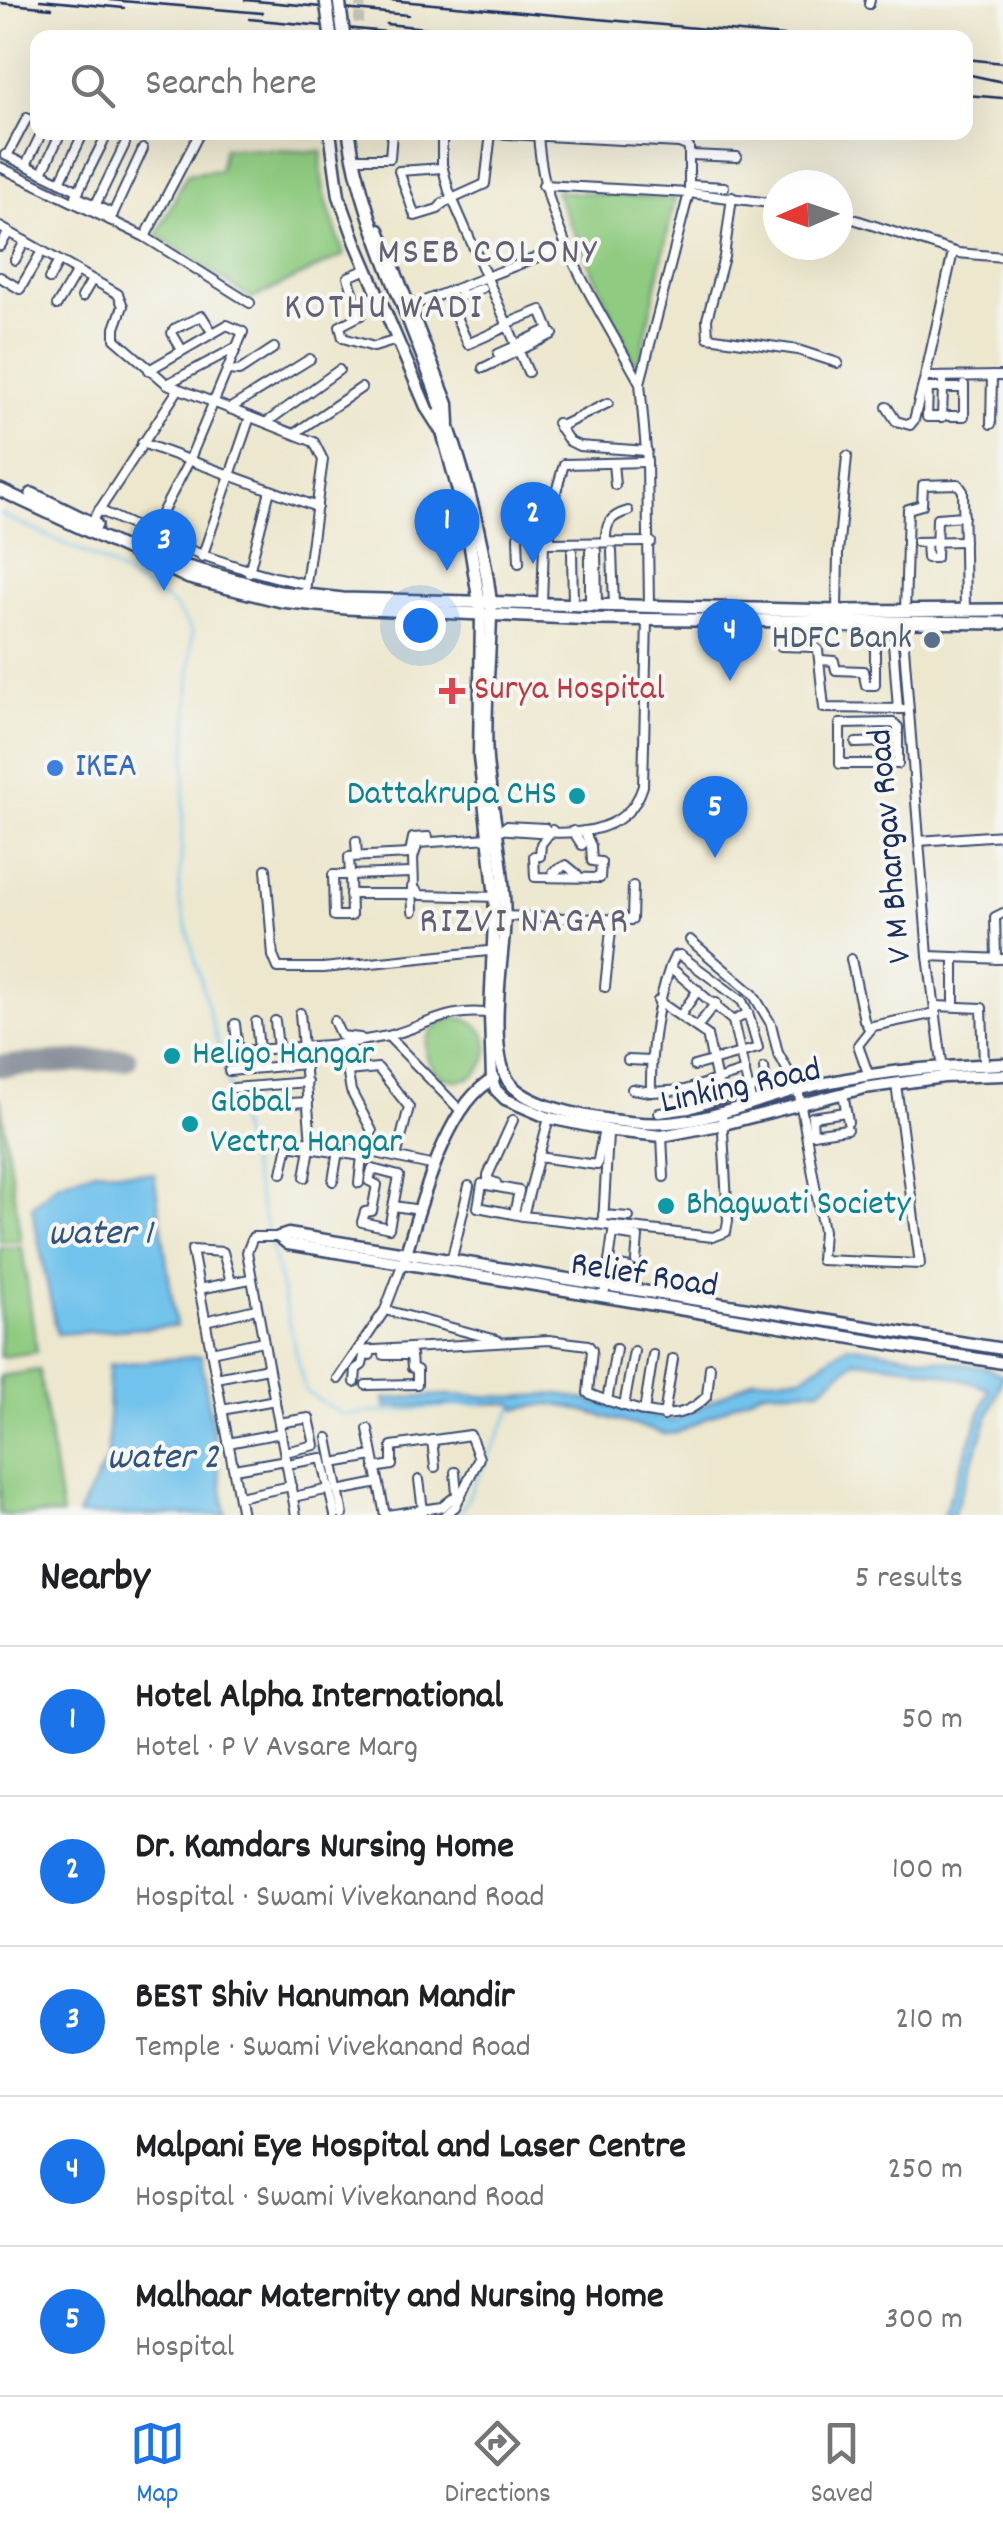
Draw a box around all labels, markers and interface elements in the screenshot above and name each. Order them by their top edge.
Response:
search box [30,30,973,140]
icon: search [65,58,120,113]
text: Search here [145,58,317,113]
north arrow [763,170,853,260]
district label: MSEB COLONY [377,227,599,282]
district label: KOTHU WADI [284,282,484,337]
pin: 2 [500,482,566,564]
pin: 1 [414,488,480,571]
pin: 3 [132,508,196,591]
pin: 4 [698,598,762,681]
your location [395,600,446,651]
place label: HDFC Bank [772,615,912,665]
marker: HDFC Bank [921,629,943,651]
place label: Surya Hospital [474,666,665,716]
marker: Surya Hospital [439,678,465,704]
street label: V M Bhargav Road [857,727,927,965]
place label: IKEA [75,743,137,793]
marker: IKEA [44,757,66,779]
place label: Dattakrupa CHS [347,771,557,821]
pin: 5 [682,776,748,858]
marker: Dattakrupa CHS [566,785,588,807]
district label: RIZVI NAGAR [419,896,631,951]
place label: Heligo Hangar [192,1031,374,1081]
marker: Heligo Hangar [161,1045,183,1067]
street label: Linking Road [656,1047,826,1129]
place label: Global Vectra Hangar [210,1079,402,1169]
marker: Global Vectra Hangar [179,1113,201,1135]
place label: Bhagwati Society [686,1181,911,1231]
marker: Bhagwati Society [655,1195,677,1217]
water label: water 1 [48,1208,155,1263]
street label: Relief Road [567,1241,721,1313]
water label: water 2 [107,1432,220,1487]
text: Nearby [40,1550,150,1610]
text: 5 results [855,1557,963,1603]
text: Hotel Alpha International [135,1671,503,1726]
text: 1 [69,1698,76,1744]
text: 50 m [901,1698,963,1744]
text: Hotel · P V Avsare Marg [135,1726,418,1772]
text: Dr. Kamdars Nursing Home [135,1821,514,1876]
text: 2 [66,1848,79,1894]
text: 100 m [892,1848,963,1894]
text: Hospital · Swami Vivekanand Road [135,1876,545,1922]
text: BEST Shiv Hanuman Mandir [135,1971,515,2026]
text: 3 [65,1998,80,2044]
text: 210 m [895,1998,963,2044]
text: Temple · Swami Vivekanand Road [135,2026,531,2072]
text: Malpani Eye Hospital and Laser Centre [135,2121,686,2176]
text: 4 [66,2148,79,2194]
text: 250 m [887,2148,963,2194]
text: Hospital · Swami Vivekanand Road [135,2176,545,2222]
text: Malhaar Maternity and Nursing Home [135,2271,664,2326]
text: 5 [65,2298,80,2344]
text: 300 m [885,2298,963,2344]
text: Hospital [135,2326,234,2372]
tab: Map [130,2416,185,2516]
tab: Directions [445,2416,551,2516]
tab: Saved [811,2416,873,2516]

